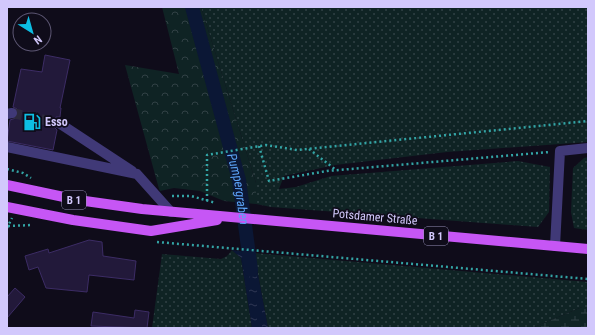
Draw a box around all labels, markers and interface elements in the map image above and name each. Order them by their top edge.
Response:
north arrow [12,12,52,52]
text: N [31,32,44,47]
fuel station icon: Esso [22,112,42,132]
place label: Esso [45,115,68,129]
water label: Pumpergraben [225,151,252,226]
road number: B 1 [62,191,86,209]
street label: Potsdamer Straße [332,206,418,228]
road number: B 1 [424,227,448,245]

